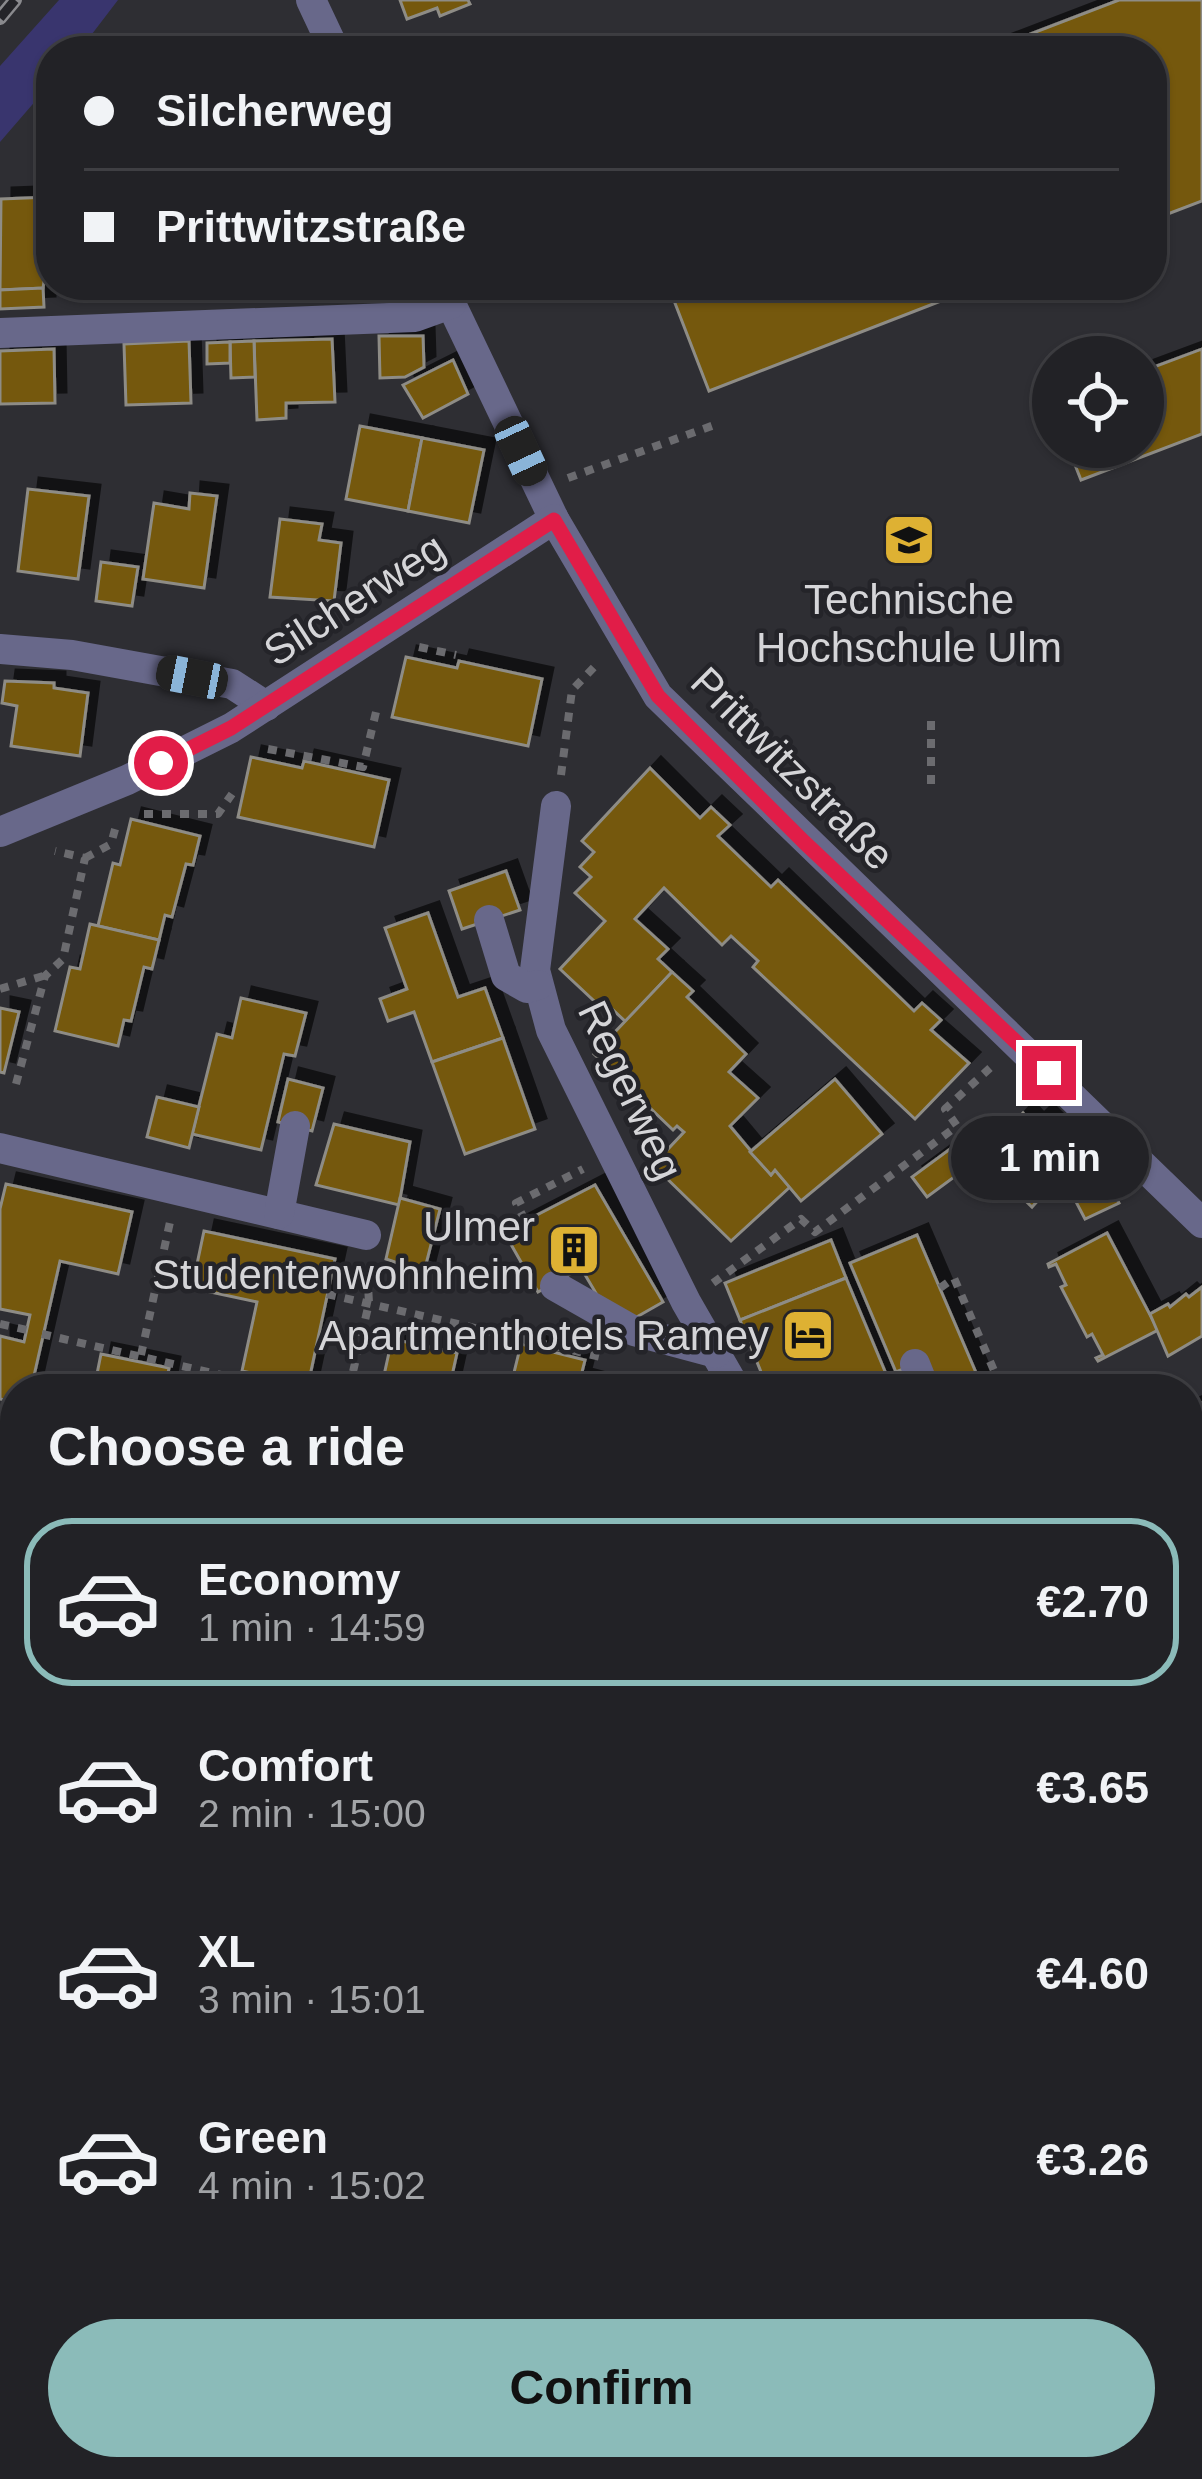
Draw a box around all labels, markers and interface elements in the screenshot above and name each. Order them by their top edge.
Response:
text: Silcherweg [156,85,394,136]
text: Prittwitzstraße [156,201,466,252]
map controls [1032,336,1164,468]
button: locate [1032,336,1164,468]
car [489,411,553,491]
school or university icon: Technische Hochschule Ulm [881,512,937,568]
street label: Silcherweg [255,524,453,675]
place label: Technische Hochschule Ulm [756,576,1062,671]
car [153,652,231,702]
street label: Prittwitzstraße [682,658,903,879]
route start [134,736,188,790]
street label: Regerweg [569,994,692,1187]
route end [1022,1046,1076,1100]
callout: 1 min [950,1115,1148,1199]
text: 1 min [999,1136,1101,1179]
place label: Ulmer Studentenwohnheim [152,1203,535,1298]
building icon: Ulmer Studentenwohnheim [546,1222,602,1278]
hotel icon: Apartmenthotels Ramey [780,1307,836,1363]
place label: Apartmenthotels Ramey [318,1312,769,1359]
text: Choose a ride [48,1416,405,1476]
icon: car [54,1548,162,1656]
text: Economy [198,1554,401,1605]
text: €2.70 [1036,1576,1149,1627]
text: 1 min · 14:59 [198,1606,426,1649]
icon: car [54,1734,162,1842]
text: Comfort [198,1740,373,1791]
text: €3.65 [1036,1762,1149,1813]
text: 2 min · 15:00 [198,1792,426,1835]
icon: car [54,1920,162,2028]
text: XL [198,1926,256,1977]
text: €4.60 [1036,1948,1149,1999]
text: 3 min · 15:01 [198,1978,426,2021]
icon: car [54,2106,162,2214]
text: Green [198,2112,328,2163]
text: €3.26 [1036,2134,1149,2185]
text: 4 min · 15:02 [198,2164,426,2207]
button: Confirm [48,2319,1155,2457]

